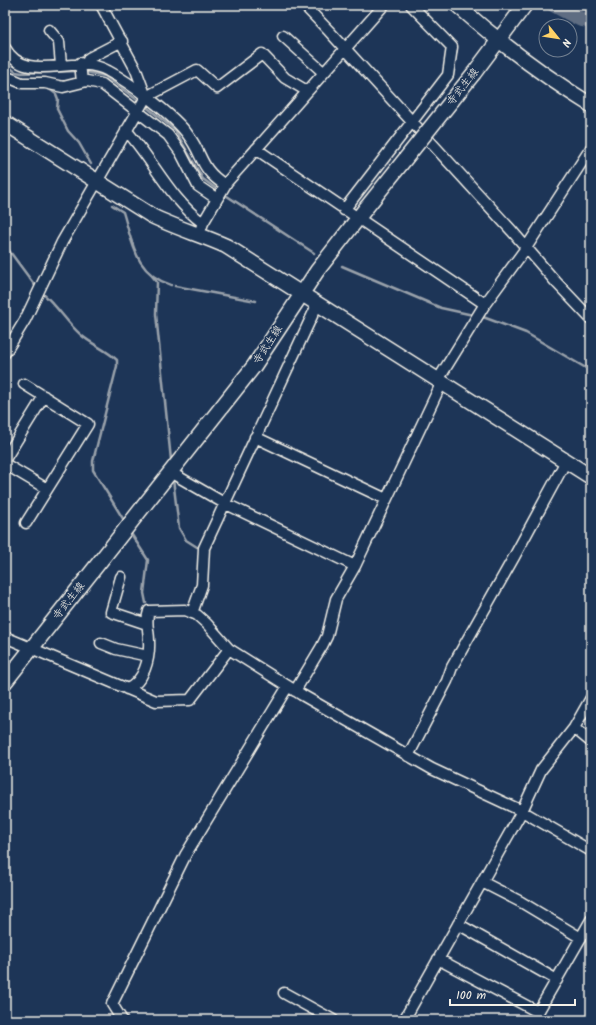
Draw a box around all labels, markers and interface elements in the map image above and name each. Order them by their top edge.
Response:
north arrow [538,18,578,58]
text: N [556,35,575,50]
street label: 寺武生線 [442,64,484,110]
street label: 寺武生線 [248,322,288,368]
street label: 寺武生線 [48,578,90,624]
scale bar [450,981,575,1007]
text: 100 m [456,986,487,1005]

